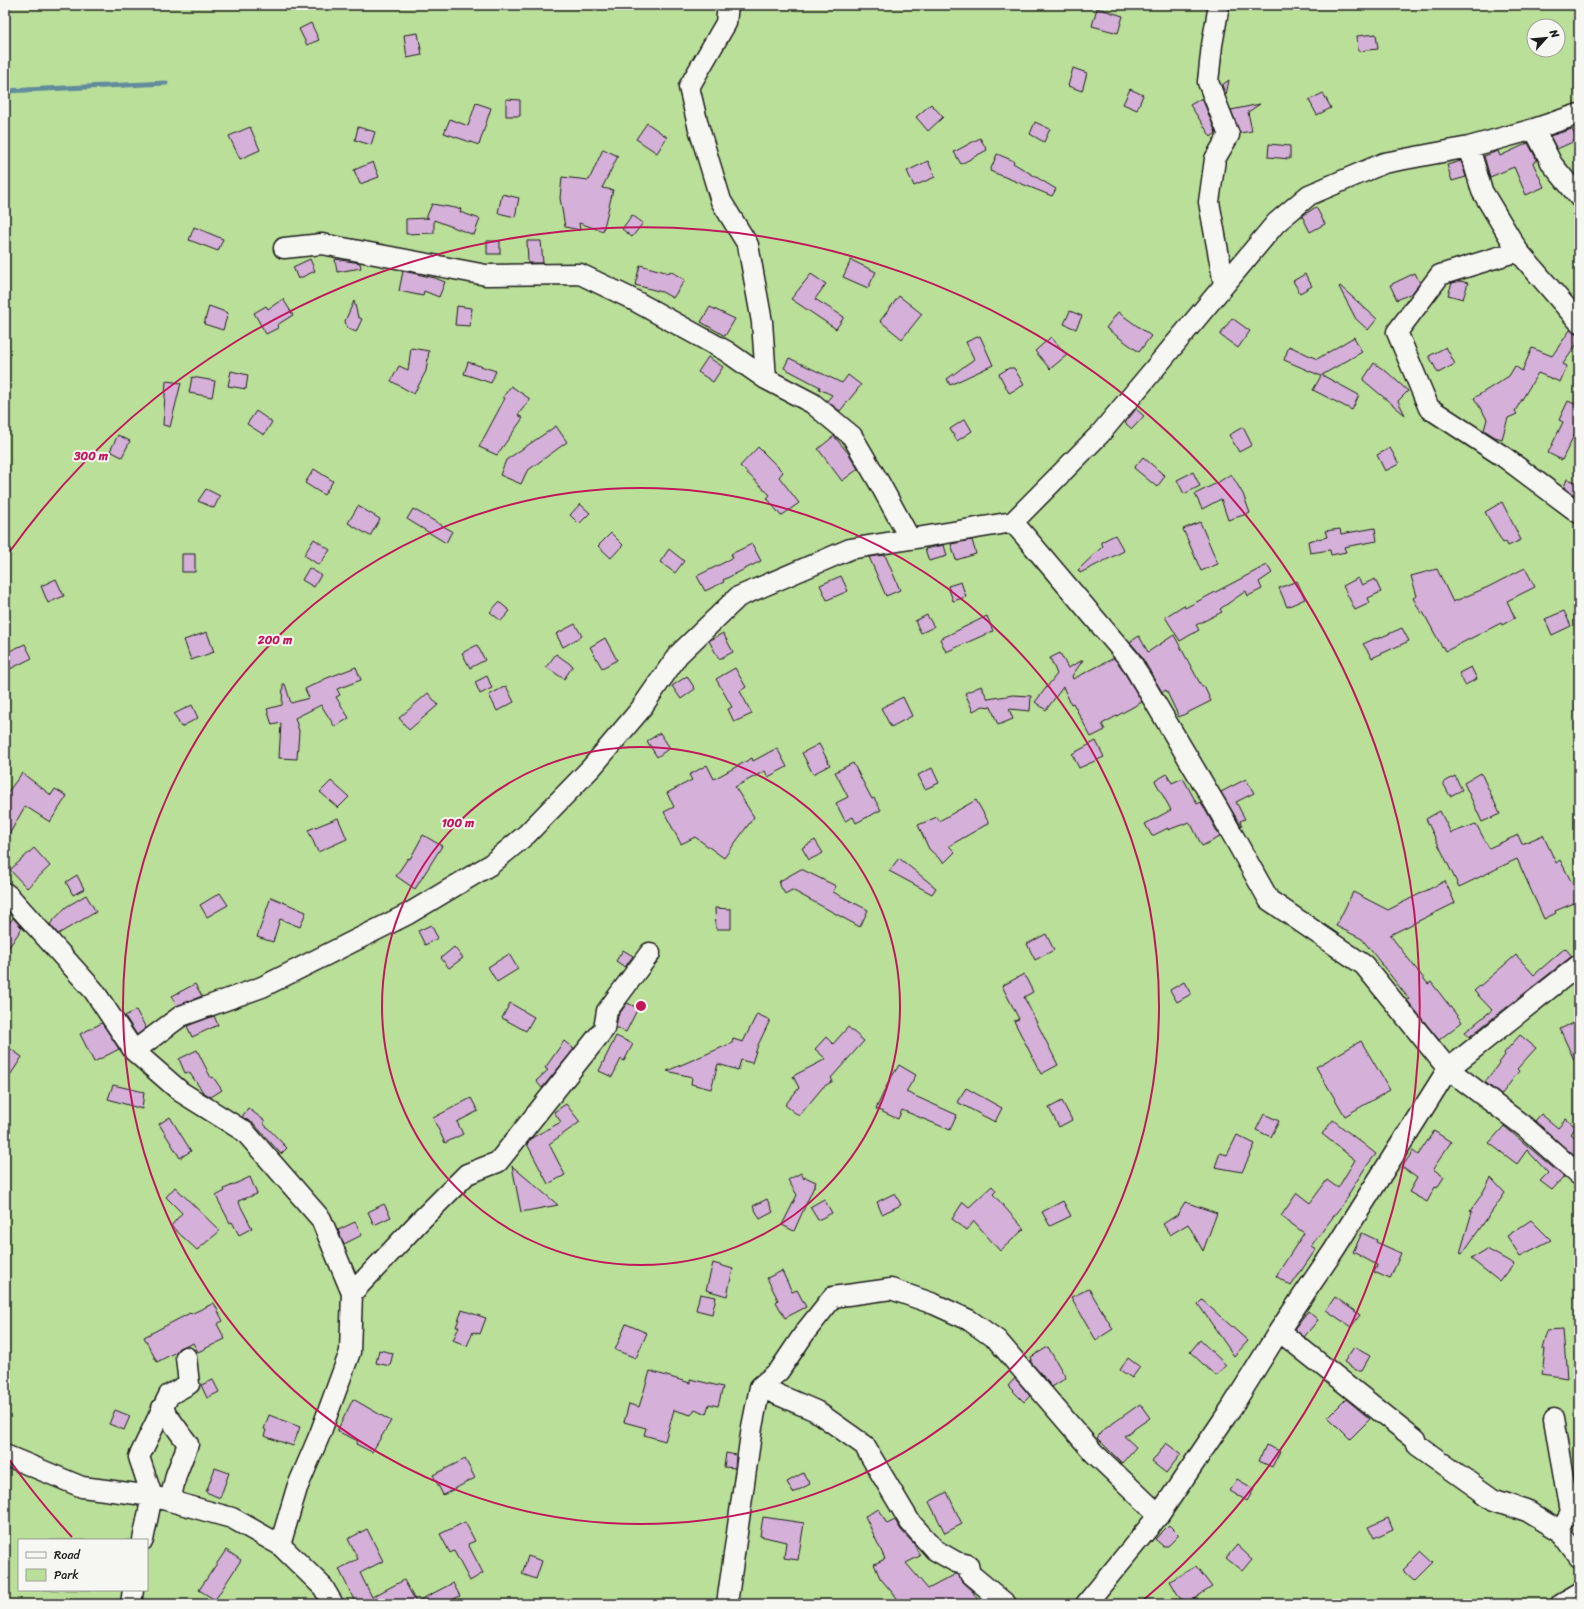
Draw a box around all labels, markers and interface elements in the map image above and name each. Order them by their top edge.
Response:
north arrow [1526,18,1566,58]
text: N [1544,25,1565,42]
text: 300 m [73,445,109,467]
text: 200 m [257,629,293,651]
text: 100 m [442,812,475,834]
centre of rings [634,999,648,1013]
legend [18,1539,148,1591]
text: Road [54,1544,81,1566]
text: Park [54,1564,79,1586]

